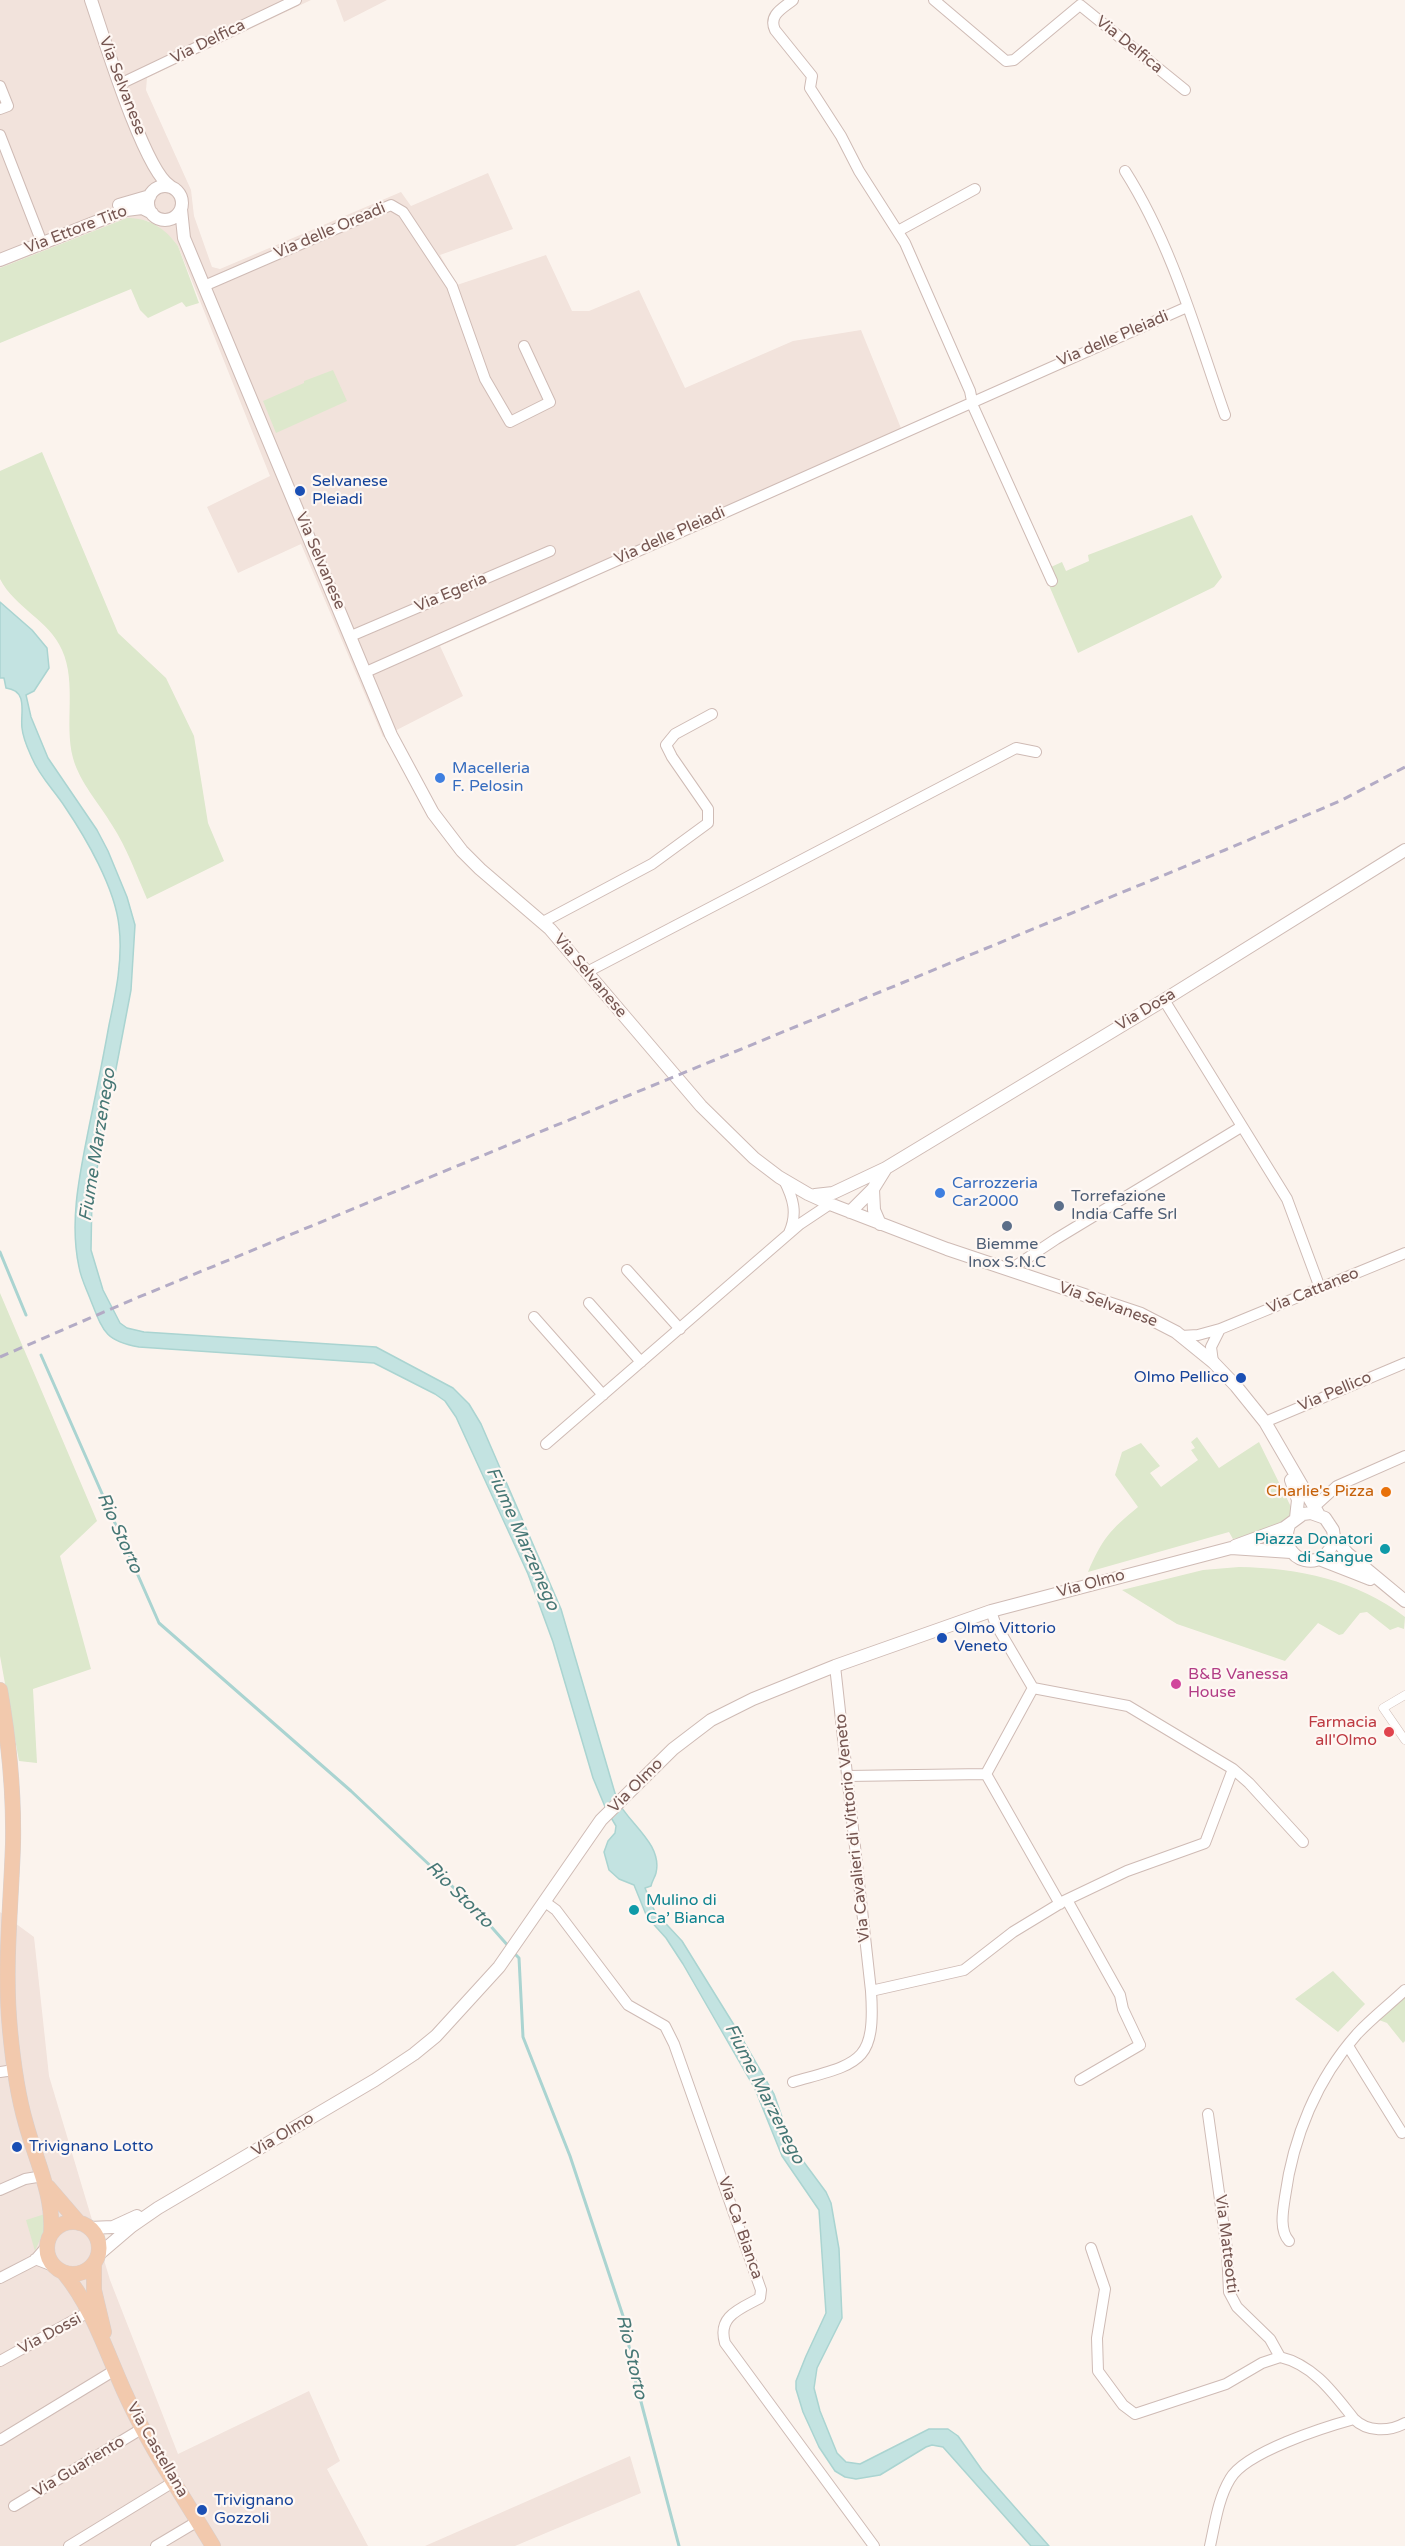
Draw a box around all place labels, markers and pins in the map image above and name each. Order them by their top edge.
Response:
place label: Selvanese Pleiadi [312,472,388,510]
marker: Selvanese Pleiadi [293,484,307,498]
place label: Macelleria F. Pelosin [452,759,530,797]
marker: Macelleria F. Pelosin [433,771,447,785]
place label: Carrozzeria Car2000 [952,1174,1038,1212]
marker: Carrozzeria Car2000 [933,1186,947,1200]
place label: Torrefazione India Caffe Srl [1071,1187,1177,1225]
marker: Torrefazione India Caffe Srl [1052,1199,1066,1213]
marker: Biemme Inox S.N.C [1000,1219,1014,1233]
place label: Biemme Inox S.N.C [968,1235,1046,1273]
place label: Olmo Pellico [1134,1368,1229,1388]
marker: Olmo Pellico [1234,1371,1248,1385]
place label: Charlie's Pizza [1266,1482,1374,1502]
marker: Charlie's Pizza [1379,1485,1393,1499]
place label: Piazza Donatori di Sangue [1254,1530,1373,1568]
marker: Piazza Donatori di Sangue [1378,1542,1392,1556]
place label: Olmo Vittorio Veneto [954,1619,1056,1657]
marker: Olmo Vittorio Veneto [935,1631,949,1645]
place label: B&B Vanessa House [1188,1665,1288,1703]
marker: B&B Vanessa House [1169,1677,1183,1691]
place label: Farmacia all'Olmo [1308,1713,1377,1751]
marker: Farmacia all'Olmo [1382,1725,1396,1739]
place label: Mulino di Ca’ Bianca [646,1891,725,1929]
marker: Mulino di Ca’ Bianca [627,1903,641,1917]
place label: Trivignano Lotto [29,2137,154,2157]
marker: Trivignano Lotto [10,2140,24,2154]
place label: Trivignano Gozzoli [214,2491,294,2529]
marker: Trivignano Gozzoli [195,2503,209,2517]

